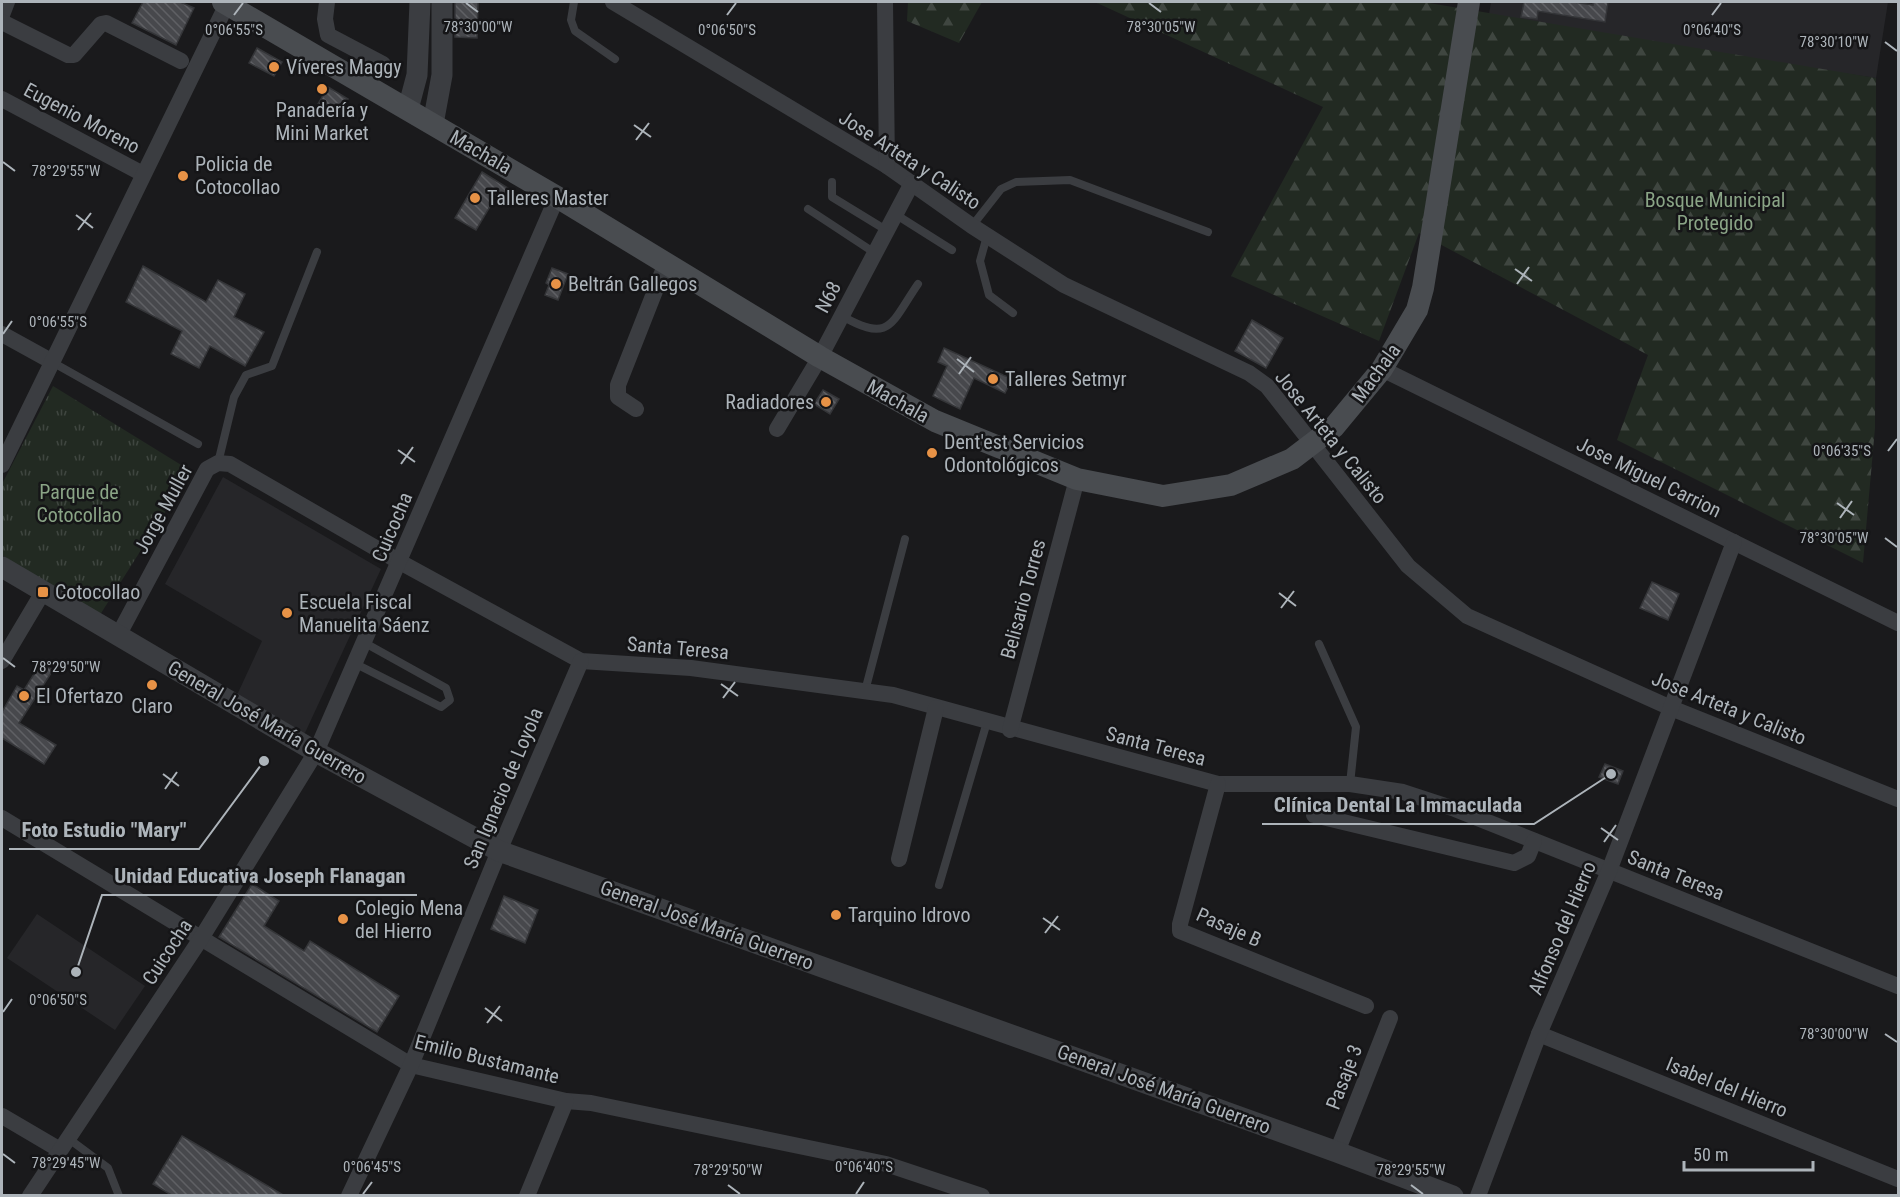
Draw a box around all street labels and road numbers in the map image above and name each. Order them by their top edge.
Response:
street label: Eugenio Moreno [20,77,144,159]
street label: Jose Arteta y Calisto [835,105,985,215]
street label: Machala [446,125,516,179]
street label: N68 [810,277,846,317]
street label: Machala [1346,339,1406,407]
street label: Jose Arteta y Calisto [1270,366,1392,508]
street label: Machala [863,374,933,428]
street label: Jose Miguel Carrion [1573,432,1725,522]
street label: Jorge Muller [129,460,197,558]
street label: Cuicocha [367,489,417,565]
street label: Belisario Torres [995,536,1051,662]
street label: Santa Teresa [626,632,730,664]
street label: General José María Guerrero [163,655,371,789]
street label: Jose Arteta y Calisto [1648,666,1810,750]
street label: San Ignacio de Loyola [458,704,548,872]
street label: Santa Teresa [1104,721,1208,771]
street label: Santa Teresa [1624,845,1728,905]
street label: Alfonso del Hierro [1523,858,1601,998]
street label: General José María Guerrero [597,875,817,975]
street label: Pasaje B [1193,902,1265,952]
street label: Cuicocha [137,915,197,989]
street label: Emilio Bustamante [412,1029,562,1089]
street label: General José María Guerrero [1054,1039,1274,1139]
street label: Pasaje 3 [1321,1041,1367,1113]
street label: Isabel del Hierro [1663,1052,1791,1122]

